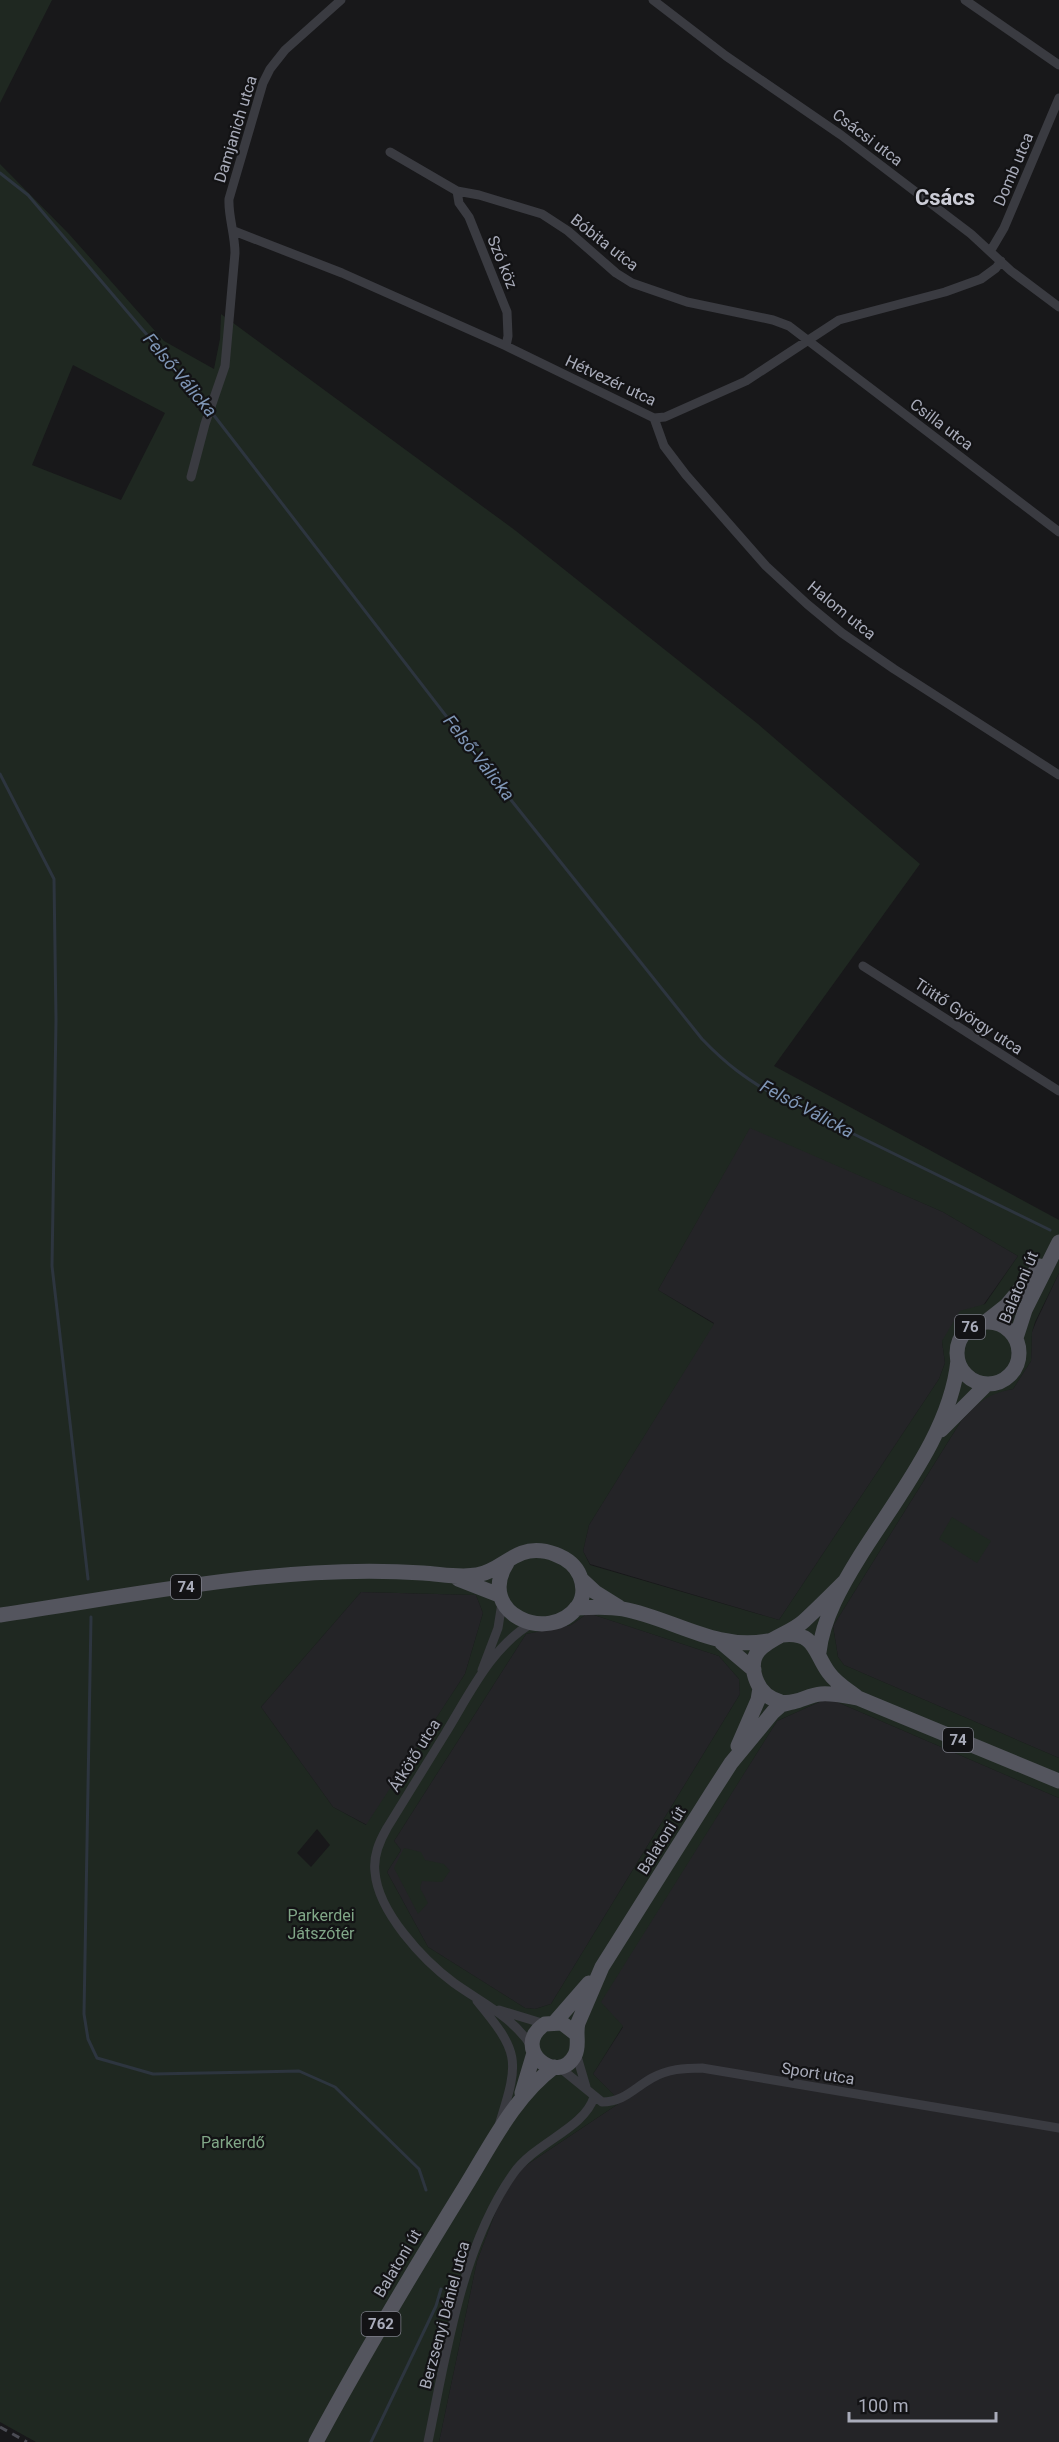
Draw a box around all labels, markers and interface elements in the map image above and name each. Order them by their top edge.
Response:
street label: Damjanich utca [210,73,261,185]
street label: Csácsi utca [829,105,907,170]
street label: Domb utca [990,130,1037,209]
district label: Csács [915,185,975,210]
street label: Bóbita utca [567,210,642,275]
street label: Szó köz [483,233,522,292]
water label: Felső-Válicka [139,328,222,421]
street label: Hétvezér utca [562,351,659,410]
street label: Csilla utca [906,394,977,454]
street label: Halom utca [804,577,880,644]
water label: Felső-Válicka [439,711,519,805]
street label: Tüttő György utca [911,974,1027,1059]
water label: Felső-Válicka [757,1075,858,1142]
street label: Balatoni út [995,1248,1042,1326]
road number: 76 [955,1315,985,1339]
road number: 74 [171,1575,201,1599]
street label: Átkötő utca [385,1715,444,1795]
road number: 74 [943,1728,973,1752]
street label: Balatoni út [633,1803,690,1878]
park label: Parkerdei Játszótér [287,1906,355,1943]
street label: Sport utca [780,2058,856,2089]
park label: Parkerdő [201,2133,265,2152]
street label: Balatoni út [370,2226,425,2301]
street label: Berzsenyi Dániel utca [416,2239,473,2391]
road number: 762 [362,2312,400,2336]
scale bar [849,2385,996,2423]
text: 100 m [858,2395,909,2416]

